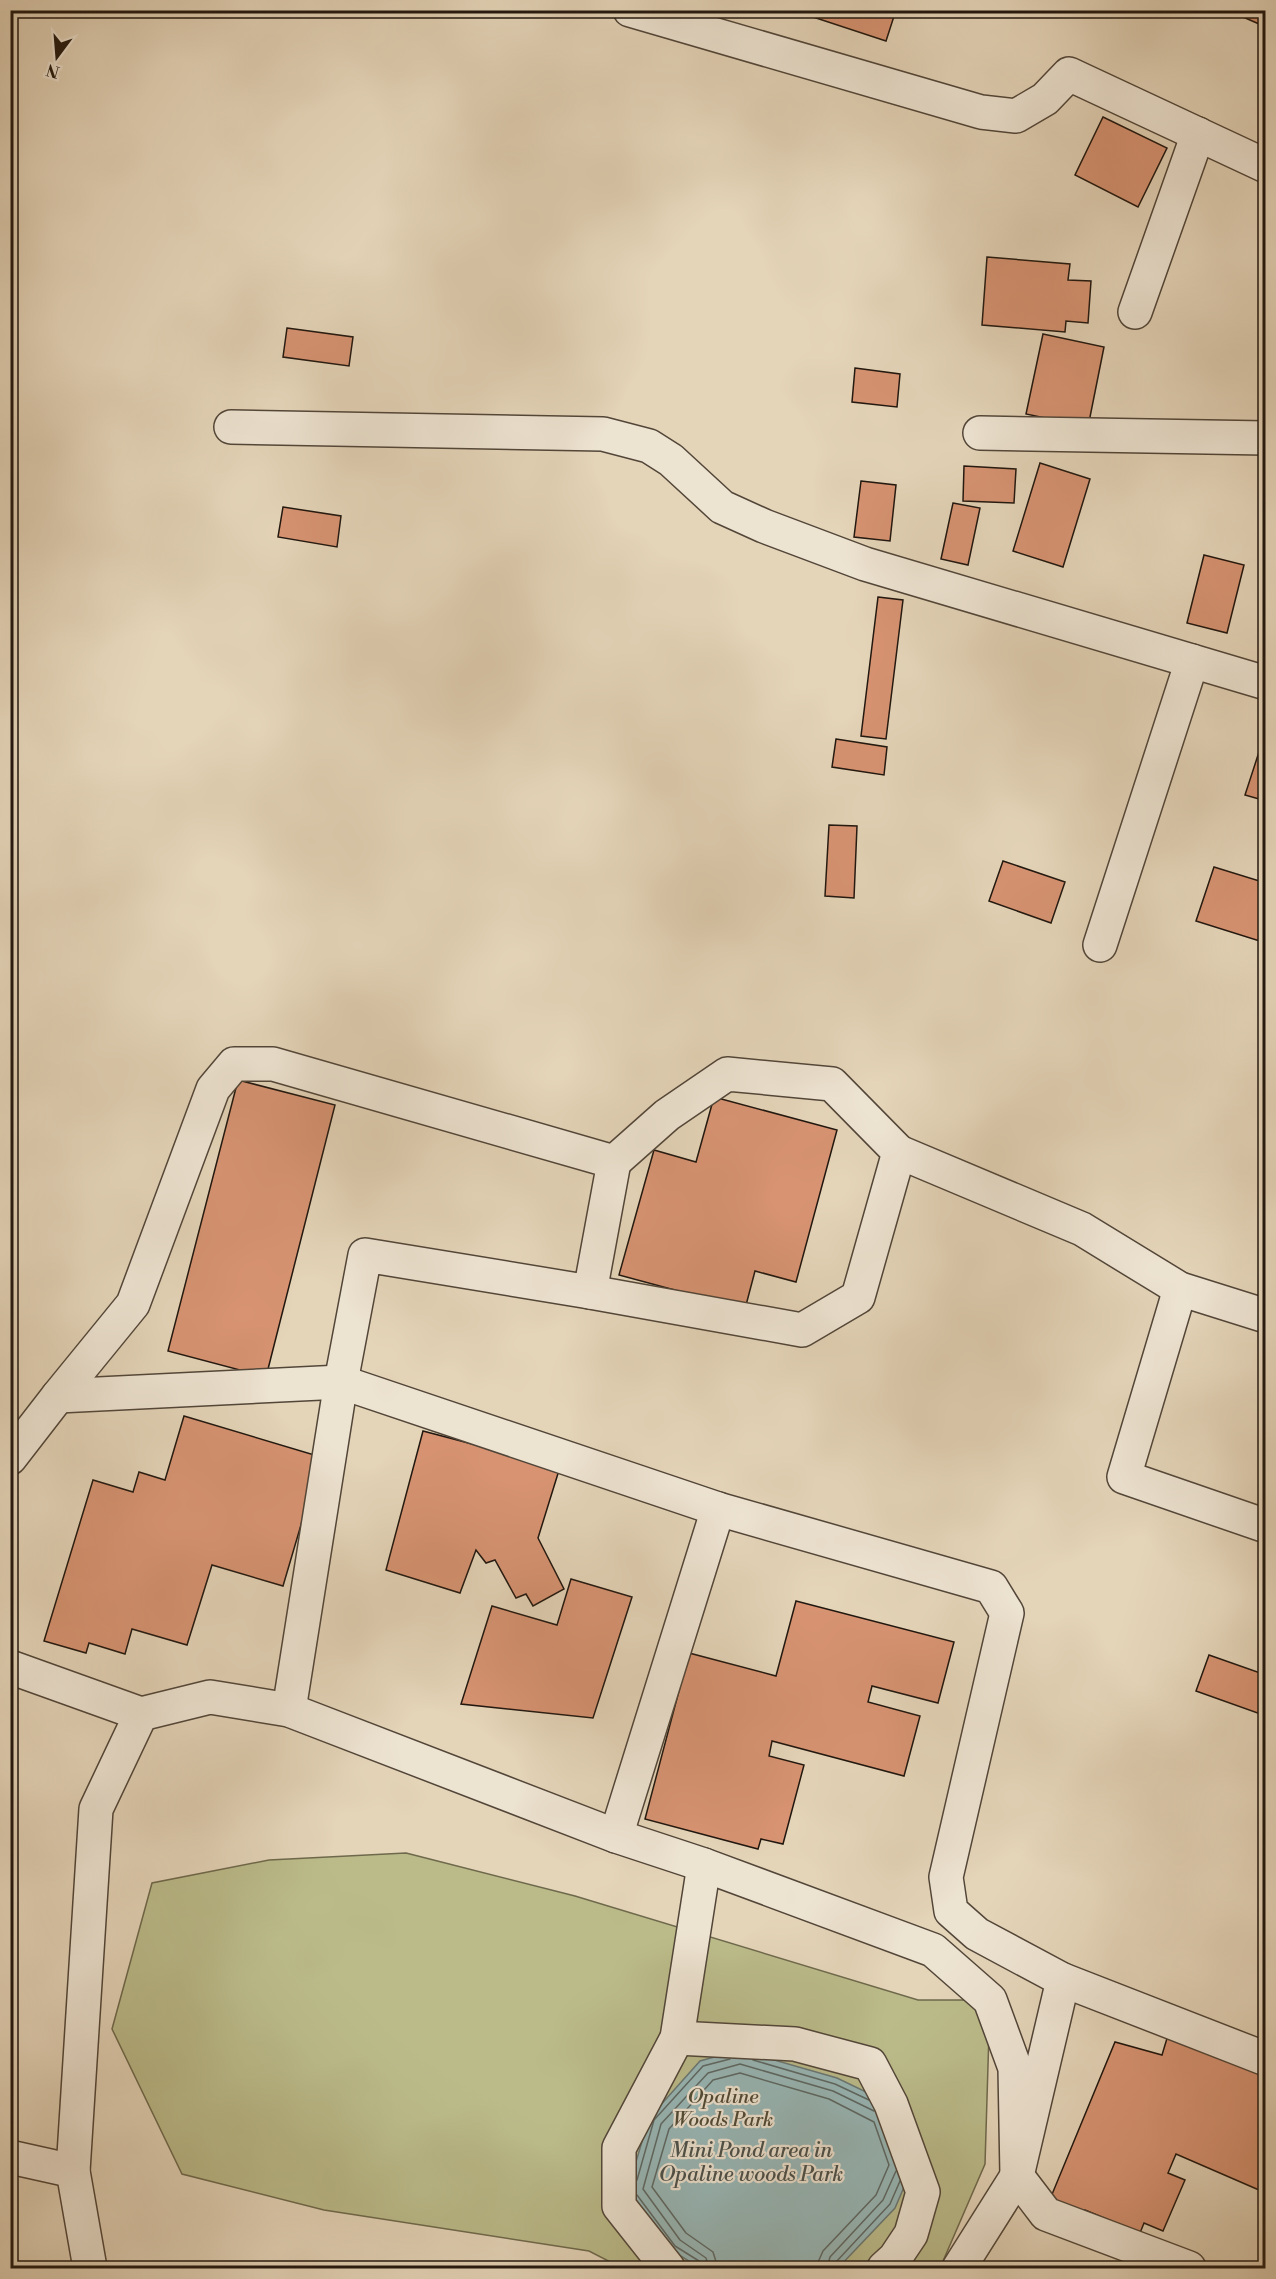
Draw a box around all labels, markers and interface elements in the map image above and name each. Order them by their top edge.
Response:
north arrow [27,27,87,87]
text: N [44,59,62,82]
park label: Opaline Woods Park [673,2085,773,2133]
water label: Mini Pond area in Opaline woods Park [659,2138,843,2188]

